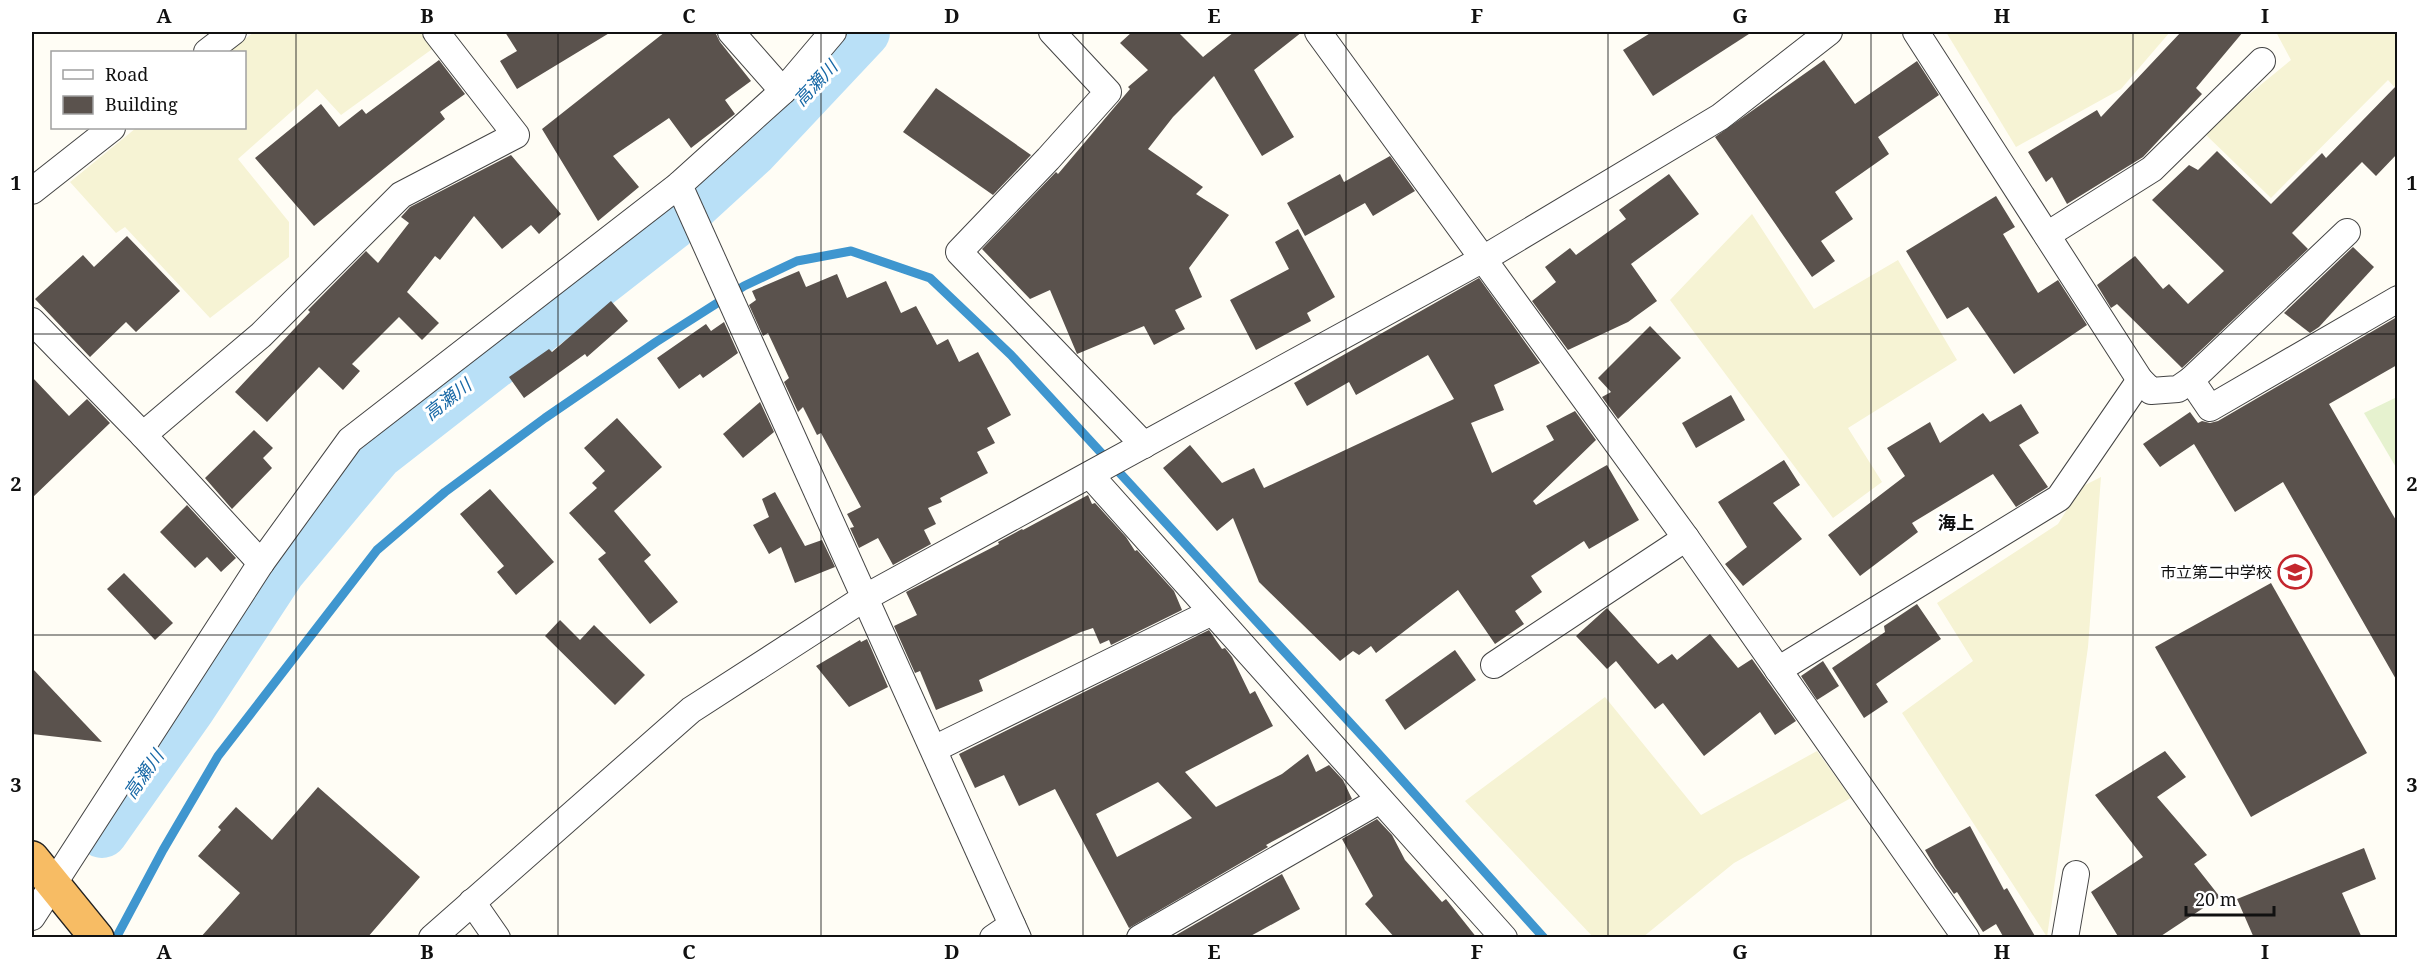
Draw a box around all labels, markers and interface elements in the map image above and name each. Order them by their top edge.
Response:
text: A [156,2,172,29]
text: B [420,2,434,29]
text: C [682,2,696,29]
text: D [944,2,960,29]
text: E [1207,2,1221,29]
text: F [1471,2,1483,29]
text: G [1732,2,1748,29]
text: H [1994,2,2010,29]
text: I [2261,2,2269,29]
legend [51,51,246,129]
water label: 高瀬川 [788,54,844,111]
text: Road [105,62,148,86]
text: Building [105,92,178,116]
text: 1 [10,169,22,196]
text: 1 [2406,169,2418,196]
water label: 高瀬川 [418,372,477,425]
text: 2 [10,470,22,497]
text: 2 [2406,470,2418,497]
district label: 海上 [1938,510,1974,534]
school or university icon: 市立第二中学校 [2277,554,2313,590]
place label: 市立第二中学校 [2160,561,2272,583]
water label: 高瀬川 [118,743,169,803]
text: 3 [10,771,22,798]
text: 3 [2406,771,2418,798]
scale bar [2186,879,2274,917]
text: 20 m [2195,887,2237,911]
text: A [156,938,172,965]
text: B [420,938,434,965]
text: C [682,938,696,965]
text: D [944,938,960,965]
text: E [1207,938,1221,965]
text: F [1471,938,1483,965]
text: G [1732,938,1748,965]
text: H [1994,938,2010,965]
text: I [2261,938,2269,965]

